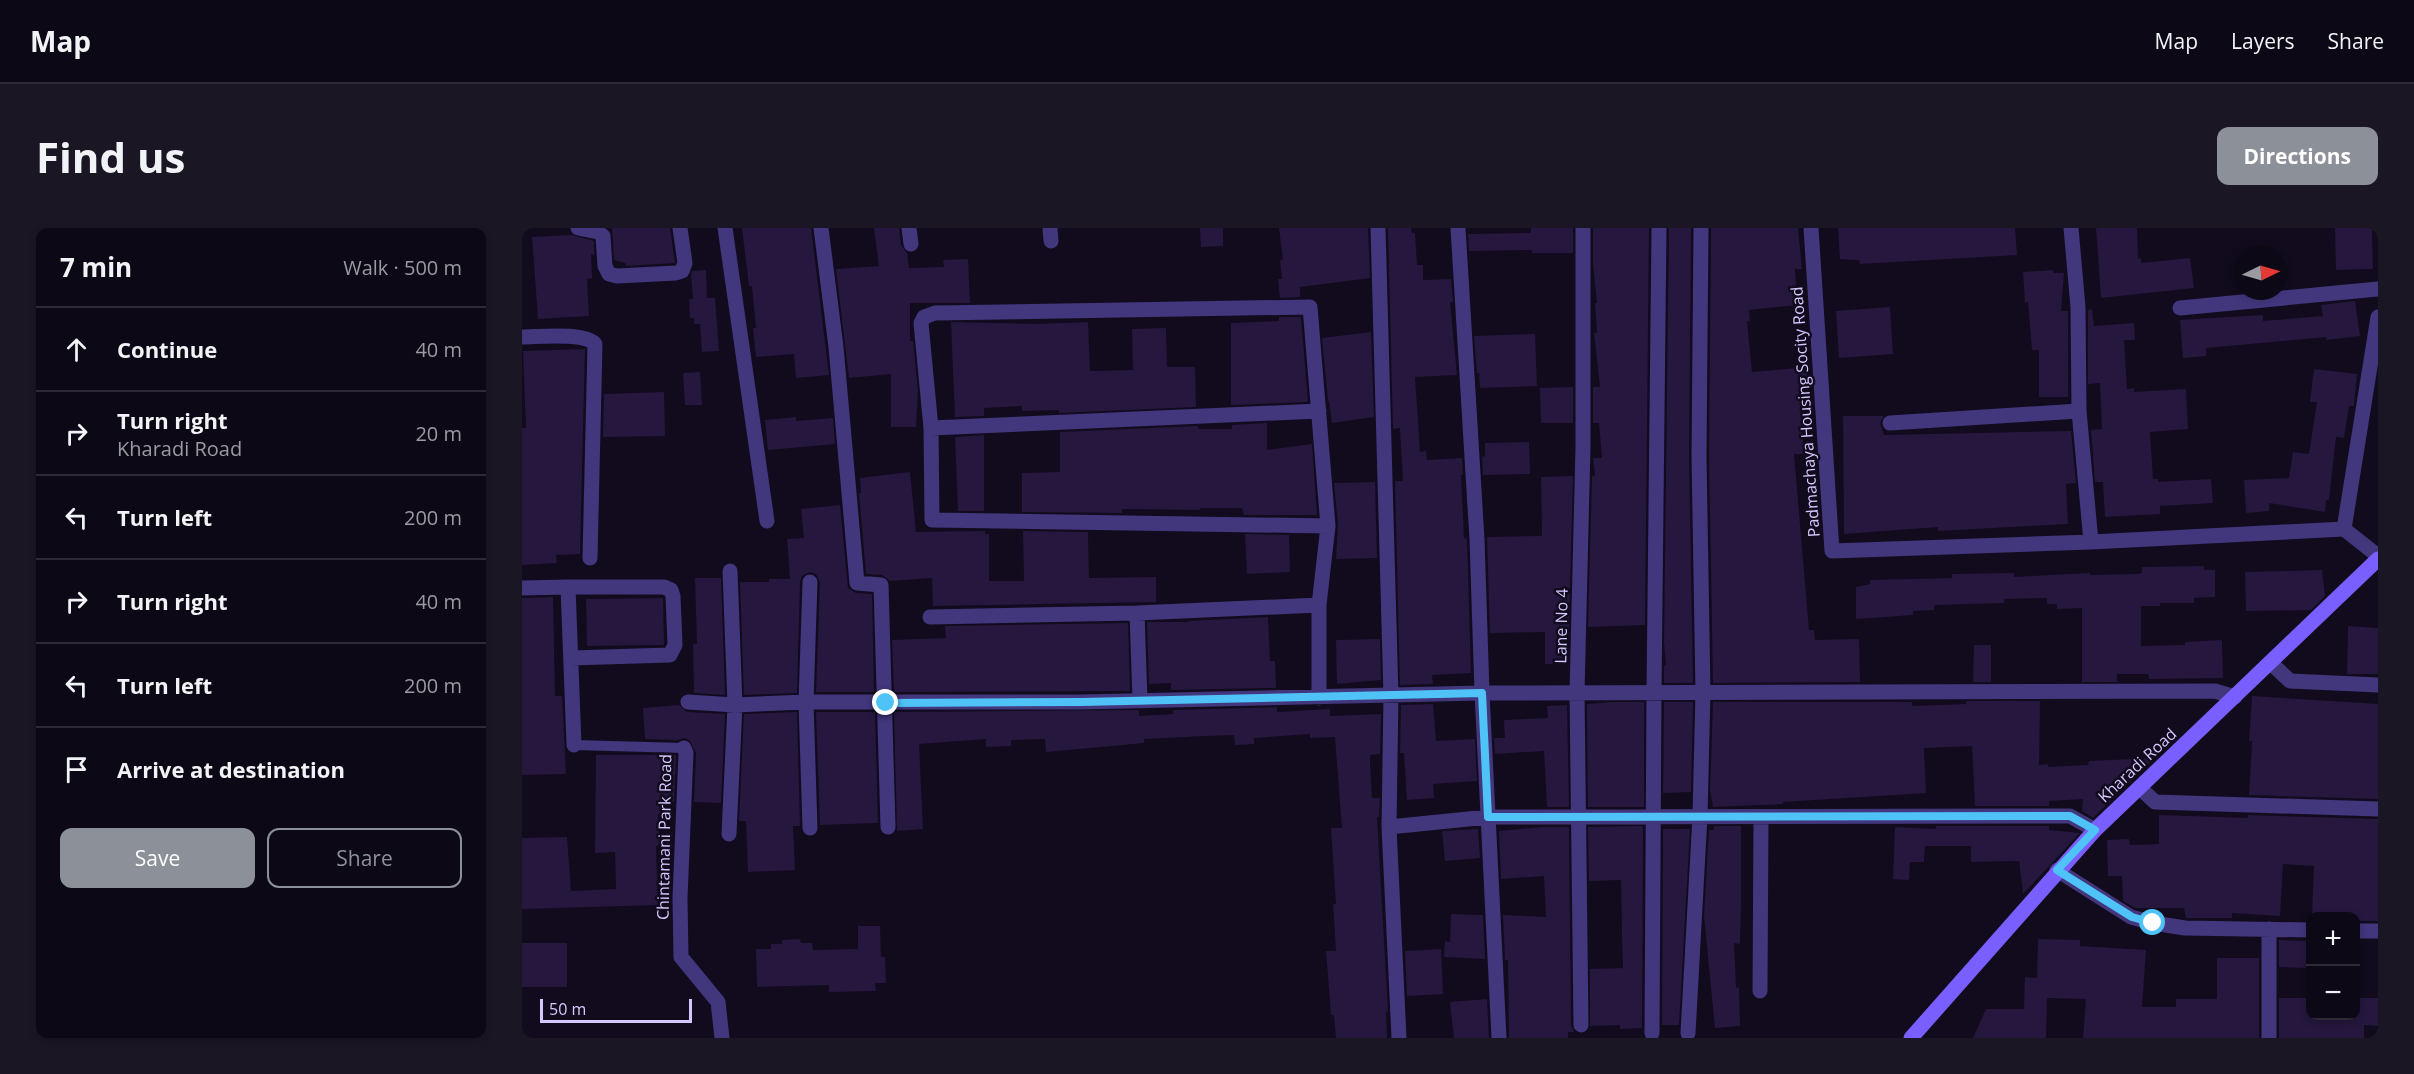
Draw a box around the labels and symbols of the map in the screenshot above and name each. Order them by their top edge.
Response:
north arrow [2234,246,2288,300]
street label: Padmachaya Housing Socity Road [1785,286,1825,538]
street label: Lane No 4 [1549,588,1573,664]
route end [872,689,898,715]
street label: Kharadi Road [2093,723,2181,807]
street label: Chintamani Park Road [652,754,676,920]
route start [2139,909,2165,935]
scale bar [540,996,692,1024]

